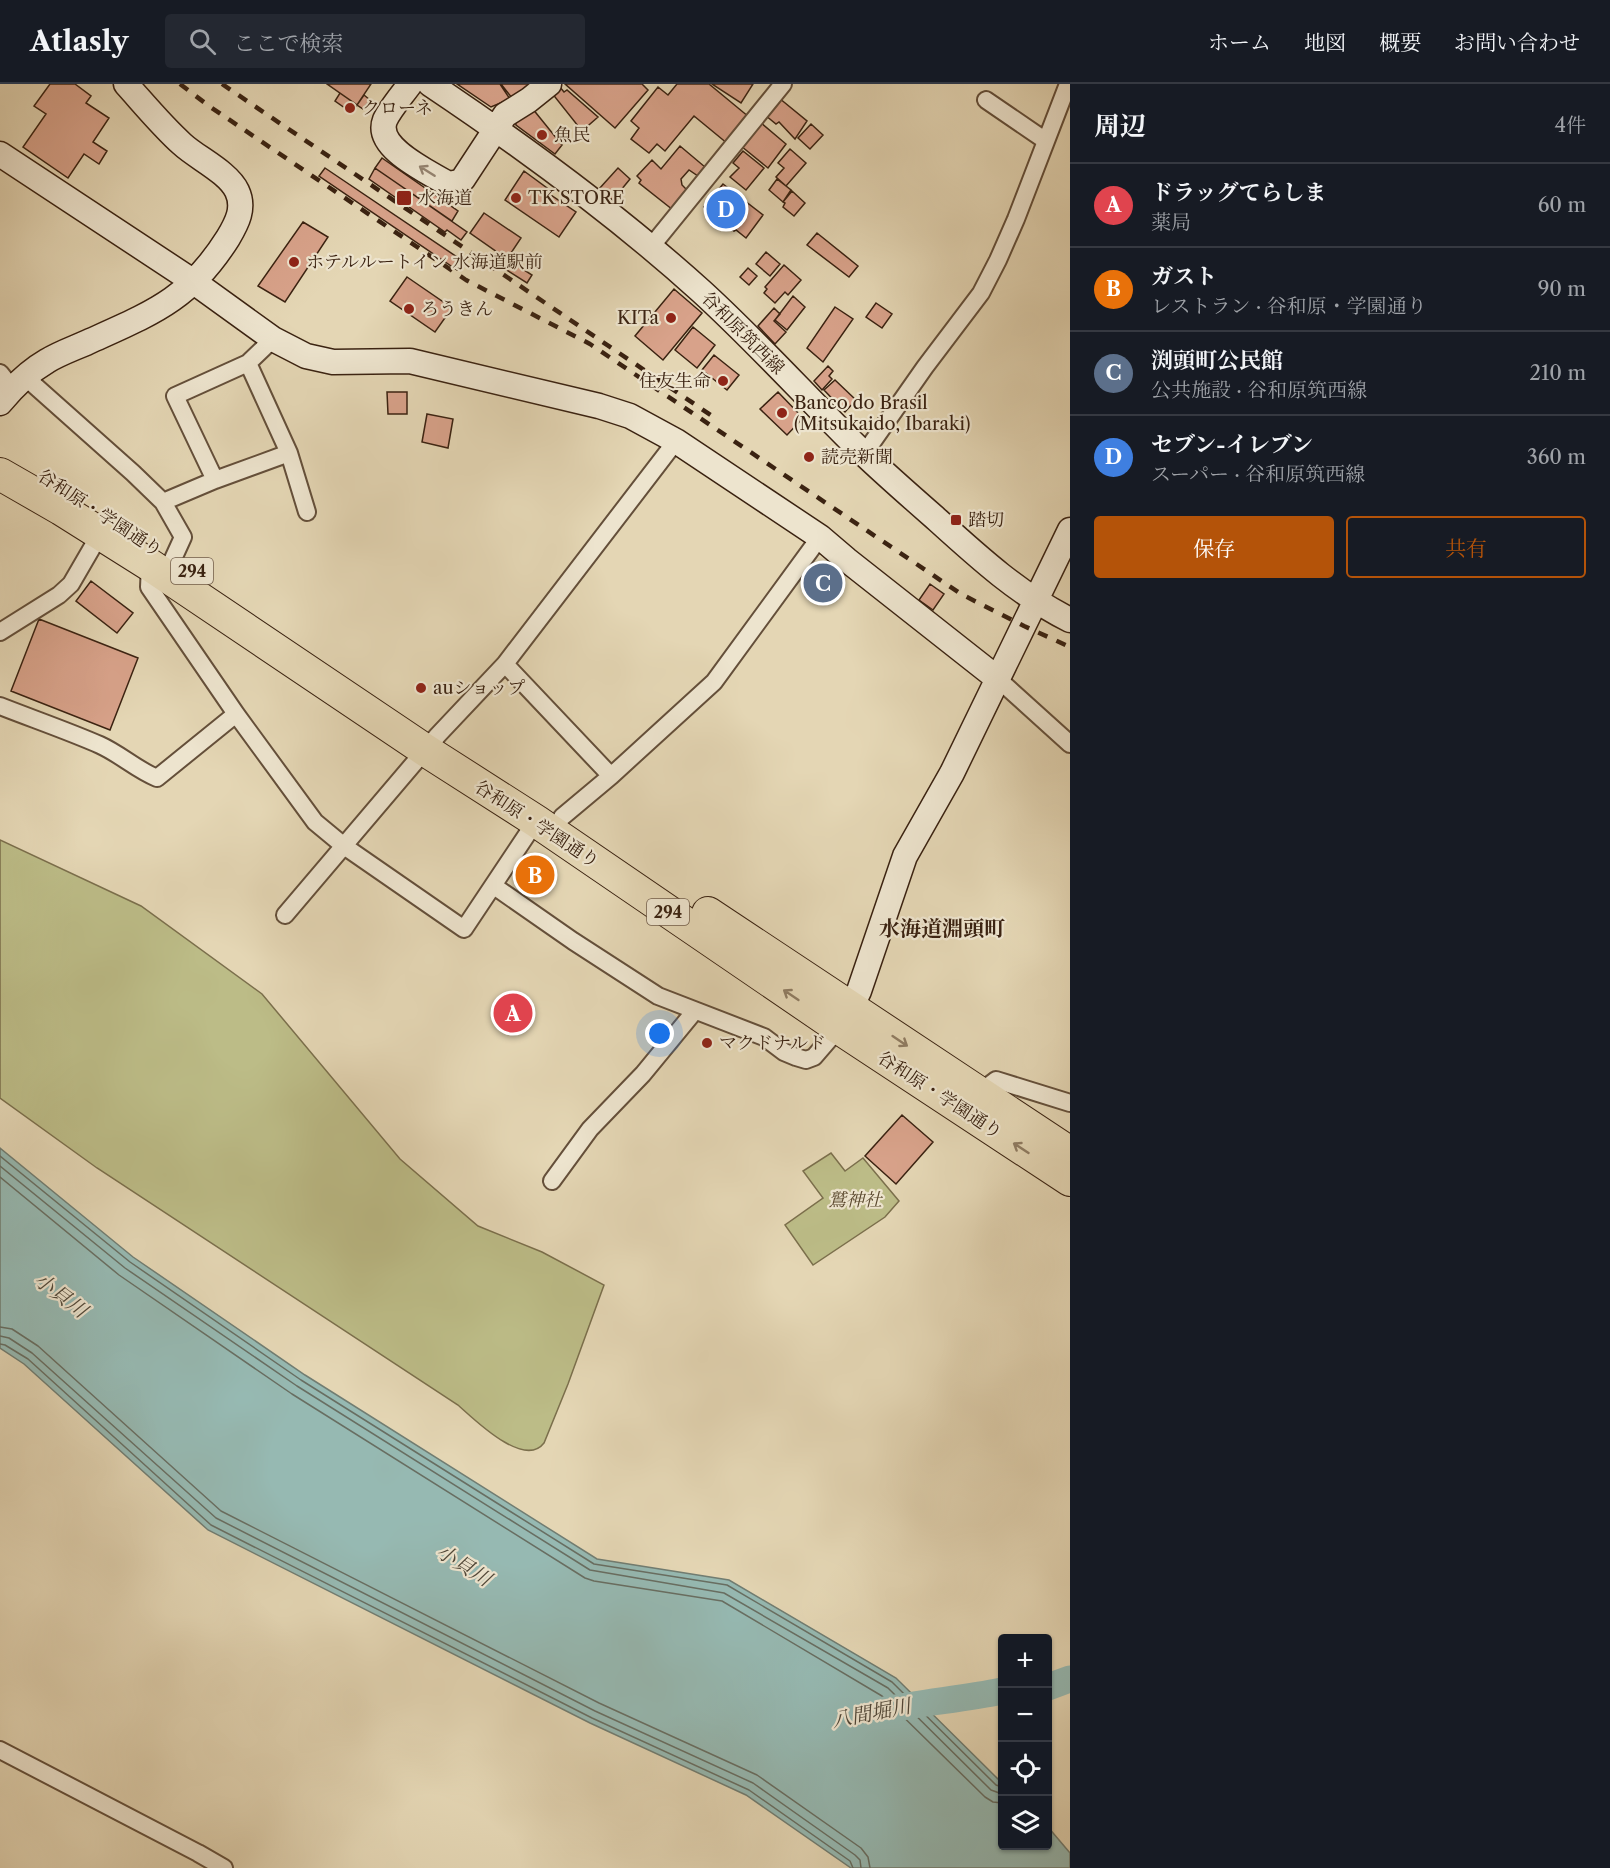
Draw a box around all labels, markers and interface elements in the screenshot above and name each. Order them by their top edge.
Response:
search box [165,14,585,68]
text: Atlasly [30,24,129,58]
icon: search [186,25,219,58]
text: ここで検索 [234,30,344,57]
text: ホーム [1208,30,1271,55]
text: 地図 [1304,30,1346,55]
text: 概要 [1379,30,1421,55]
text: お問い合わせ [1454,30,1580,55]
place label: クローネ [362,97,433,119]
marker: クローネ [343,101,357,115]
text: 周辺 [1094,110,1146,142]
text: 4件 [1554,113,1586,137]
place label: 魚民 [554,124,590,146]
marker: 魚民 [535,128,549,142]
one-way arrow [419,165,436,178]
text: ドラッグてらしま [1151,179,1327,206]
pin: D [706,186,746,232]
place label: 水海道 [418,187,472,209]
place label: TK STORE [528,187,624,209]
marker: 水海道 [395,189,413,207]
marker: TK STORE [509,191,523,205]
text: A [1106,193,1121,217]
text: 60 m [1538,193,1586,217]
text: 薬局 [1151,210,1191,234]
place label: ホテルルートイン 水海道駅前 [306,251,543,273]
marker: ホテルルートイン 水海道駅前 [287,255,301,269]
text: ガスト [1151,263,1217,290]
text: B [1106,277,1121,301]
text: 90 m [1538,277,1586,301]
street label: 谷和原筑西線 [697,287,789,379]
text: レストラン · 谷和原・学園通り [1151,294,1427,318]
place label: ろうきん [421,298,493,320]
marker: ろうきん [402,302,416,316]
place label: KITa [617,307,659,329]
marker: KITa [664,311,678,325]
text: 渕頭町公民館 [1151,347,1283,374]
text: C [1105,361,1122,385]
text: 210 m [1529,361,1586,385]
place label: 住友生命 [639,370,711,392]
marker: 住友生命 [716,374,730,388]
text: 公共施設 · 谷和原筑西線 [1151,378,1367,402]
place label: Banco do Brasil (Mitsukaido, Ibaraki) [794,392,970,435]
marker: Banco do Brasil (Mitsukaido, Ibaraki) [775,406,789,420]
text: セブン-イレブン [1151,431,1313,458]
text: D [1105,445,1122,469]
text: 360 m [1527,445,1586,469]
place label: 読売新聞 [821,446,893,468]
marker: 読売新聞 [802,450,816,464]
text: スーパー · 谷和原筑西線 [1151,462,1365,486]
street label: 谷和原・学園通り [34,465,166,561]
place label: 踏切 [968,509,1004,531]
marker: 踏切 [949,513,963,527]
button: 保存 [1094,516,1334,578]
button: 共有 [1346,516,1586,578]
road number: 294 [171,558,213,584]
pin: C [804,560,842,606]
place label: auショップ [433,677,525,699]
marker: auショップ [414,681,428,695]
street label: 谷和原・学園通り [471,776,603,872]
pin: B [516,852,554,898]
road number: 294 [647,899,689,925]
district label: 水海道淵頭町 [879,916,1005,941]
one-way arrow [783,989,799,1001]
pin: A [494,990,532,1036]
your location [645,1019,674,1048]
place label: マクドナルド [719,1032,826,1054]
one-way arrow [891,1035,908,1047]
marker: マクドナルド [700,1036,714,1050]
street label: 谷和原・学園通り [874,1047,1006,1143]
one-way arrow [1013,1141,1030,1153]
park label: 鷲神社 [828,1189,883,1211]
water label: 小貝川 [30,1267,94,1324]
water label: 小貝川 [432,1539,497,1592]
map controls [998,1634,1052,1850]
button: + [998,1634,1052,1688]
button: − [998,1688,1052,1742]
water label: 八間堀川 [829,1693,915,1732]
button: locate [998,1742,1052,1796]
button: layers [998,1796,1052,1850]

